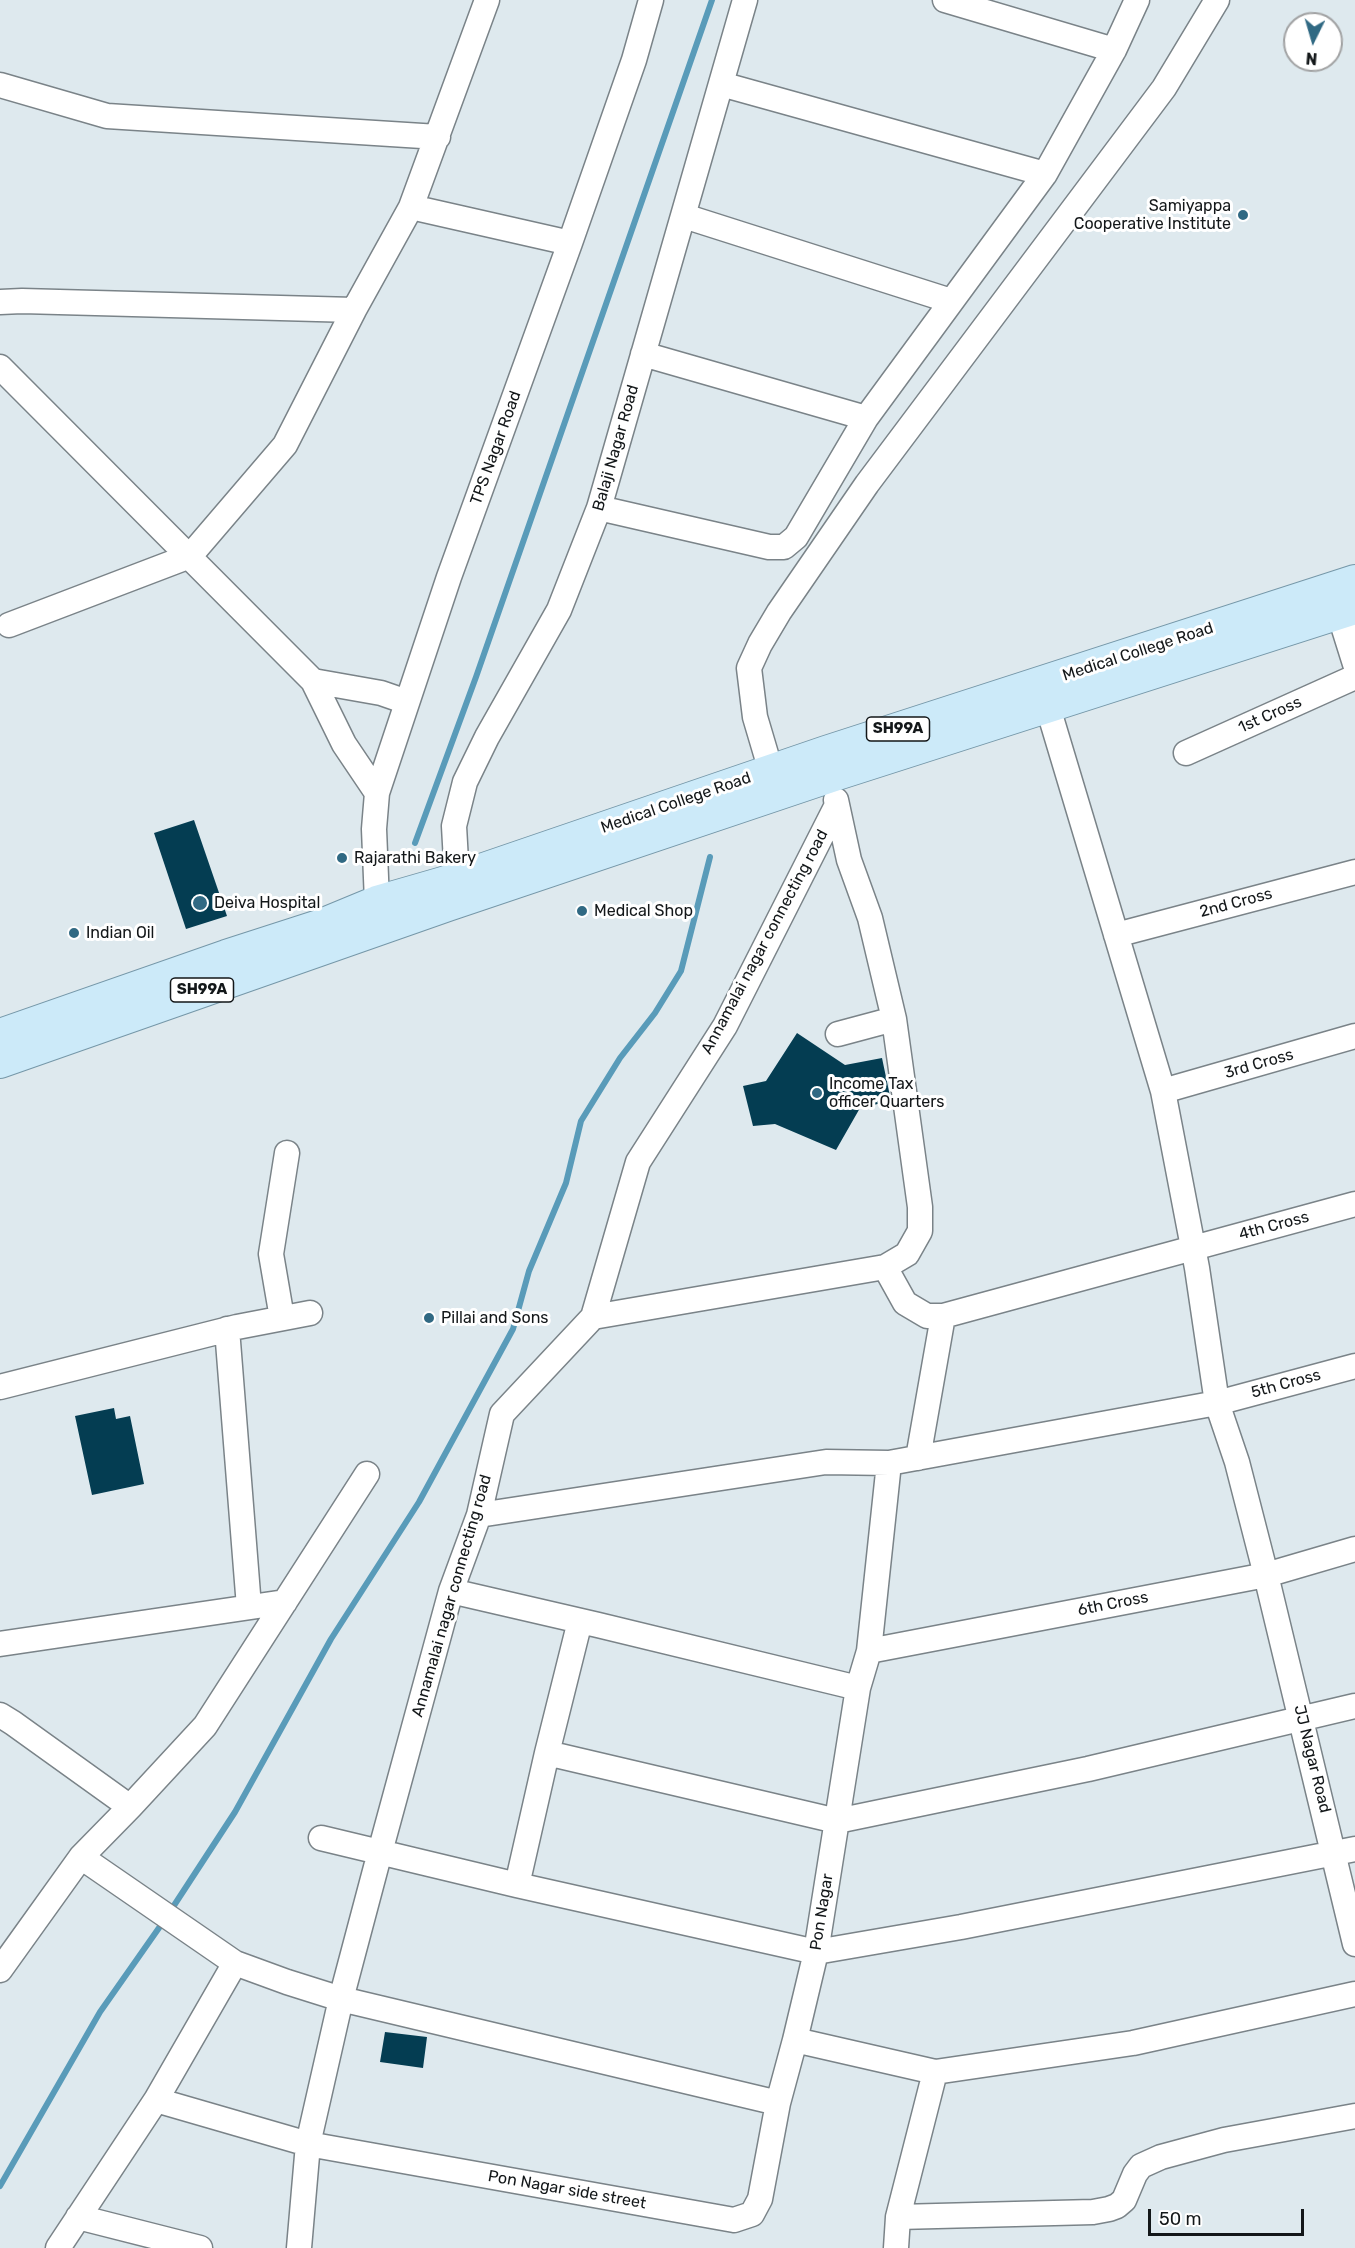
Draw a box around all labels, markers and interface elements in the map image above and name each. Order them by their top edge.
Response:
north arrow [1283,12,1343,72]
text: N [1305,48,1318,68]
place label: Samiyappa Cooperative Institute [1074,196,1231,234]
marker: Samiyappa Cooperative Institute [1236,208,1250,222]
street label: Balaji Nagar Road [589,383,643,513]
street label: TPS Nagar Road [467,388,525,508]
street label: Medical College Road [1060,619,1216,685]
street label: 1st Cross [1235,693,1305,737]
road number: SH99A [866,717,930,741]
street label: Medical College Road [598,768,754,838]
street label: Annamalai nagar connecting road [698,827,832,1057]
place label: Rajarathi Bakery [354,848,476,868]
marker: Rajarathi Bakery [335,851,349,865]
street label: 2nd Cross [1197,884,1275,922]
place label: Deiva Hospital [214,893,320,913]
marker: Deiva Hospital [191,894,209,912]
place label: Medical Shop [594,901,693,921]
marker: Medical Shop [575,904,589,918]
place label: Indian Oil [86,923,154,943]
marker: Indian Oil [67,926,81,940]
road number: SH99A [170,978,234,1002]
street label: 3rd Cross [1222,1045,1296,1083]
place label: Income Tax officer Quarters [829,1074,944,1112]
marker: Income Tax officer Quarters [810,1086,824,1100]
street label: 4th Cross [1237,1207,1311,1245]
place label: Pillai and Sons [441,1308,549,1328]
marker: Pillai and Sons [422,1311,436,1325]
street label: 5th Cross [1249,1365,1323,1403]
street label: Annamalai nagar connecting road [408,1473,496,1719]
street label: 6th Cross [1076,1588,1150,1620]
street label: JJ Nagar Road [1289,1703,1335,1815]
street label: Pon Nagar [806,1872,838,1952]
street label: Pon Nagar side street [486,2167,648,2213]
scale bar [1151,2197,1307,2235]
text: 50 m [1159,2208,1202,2230]

